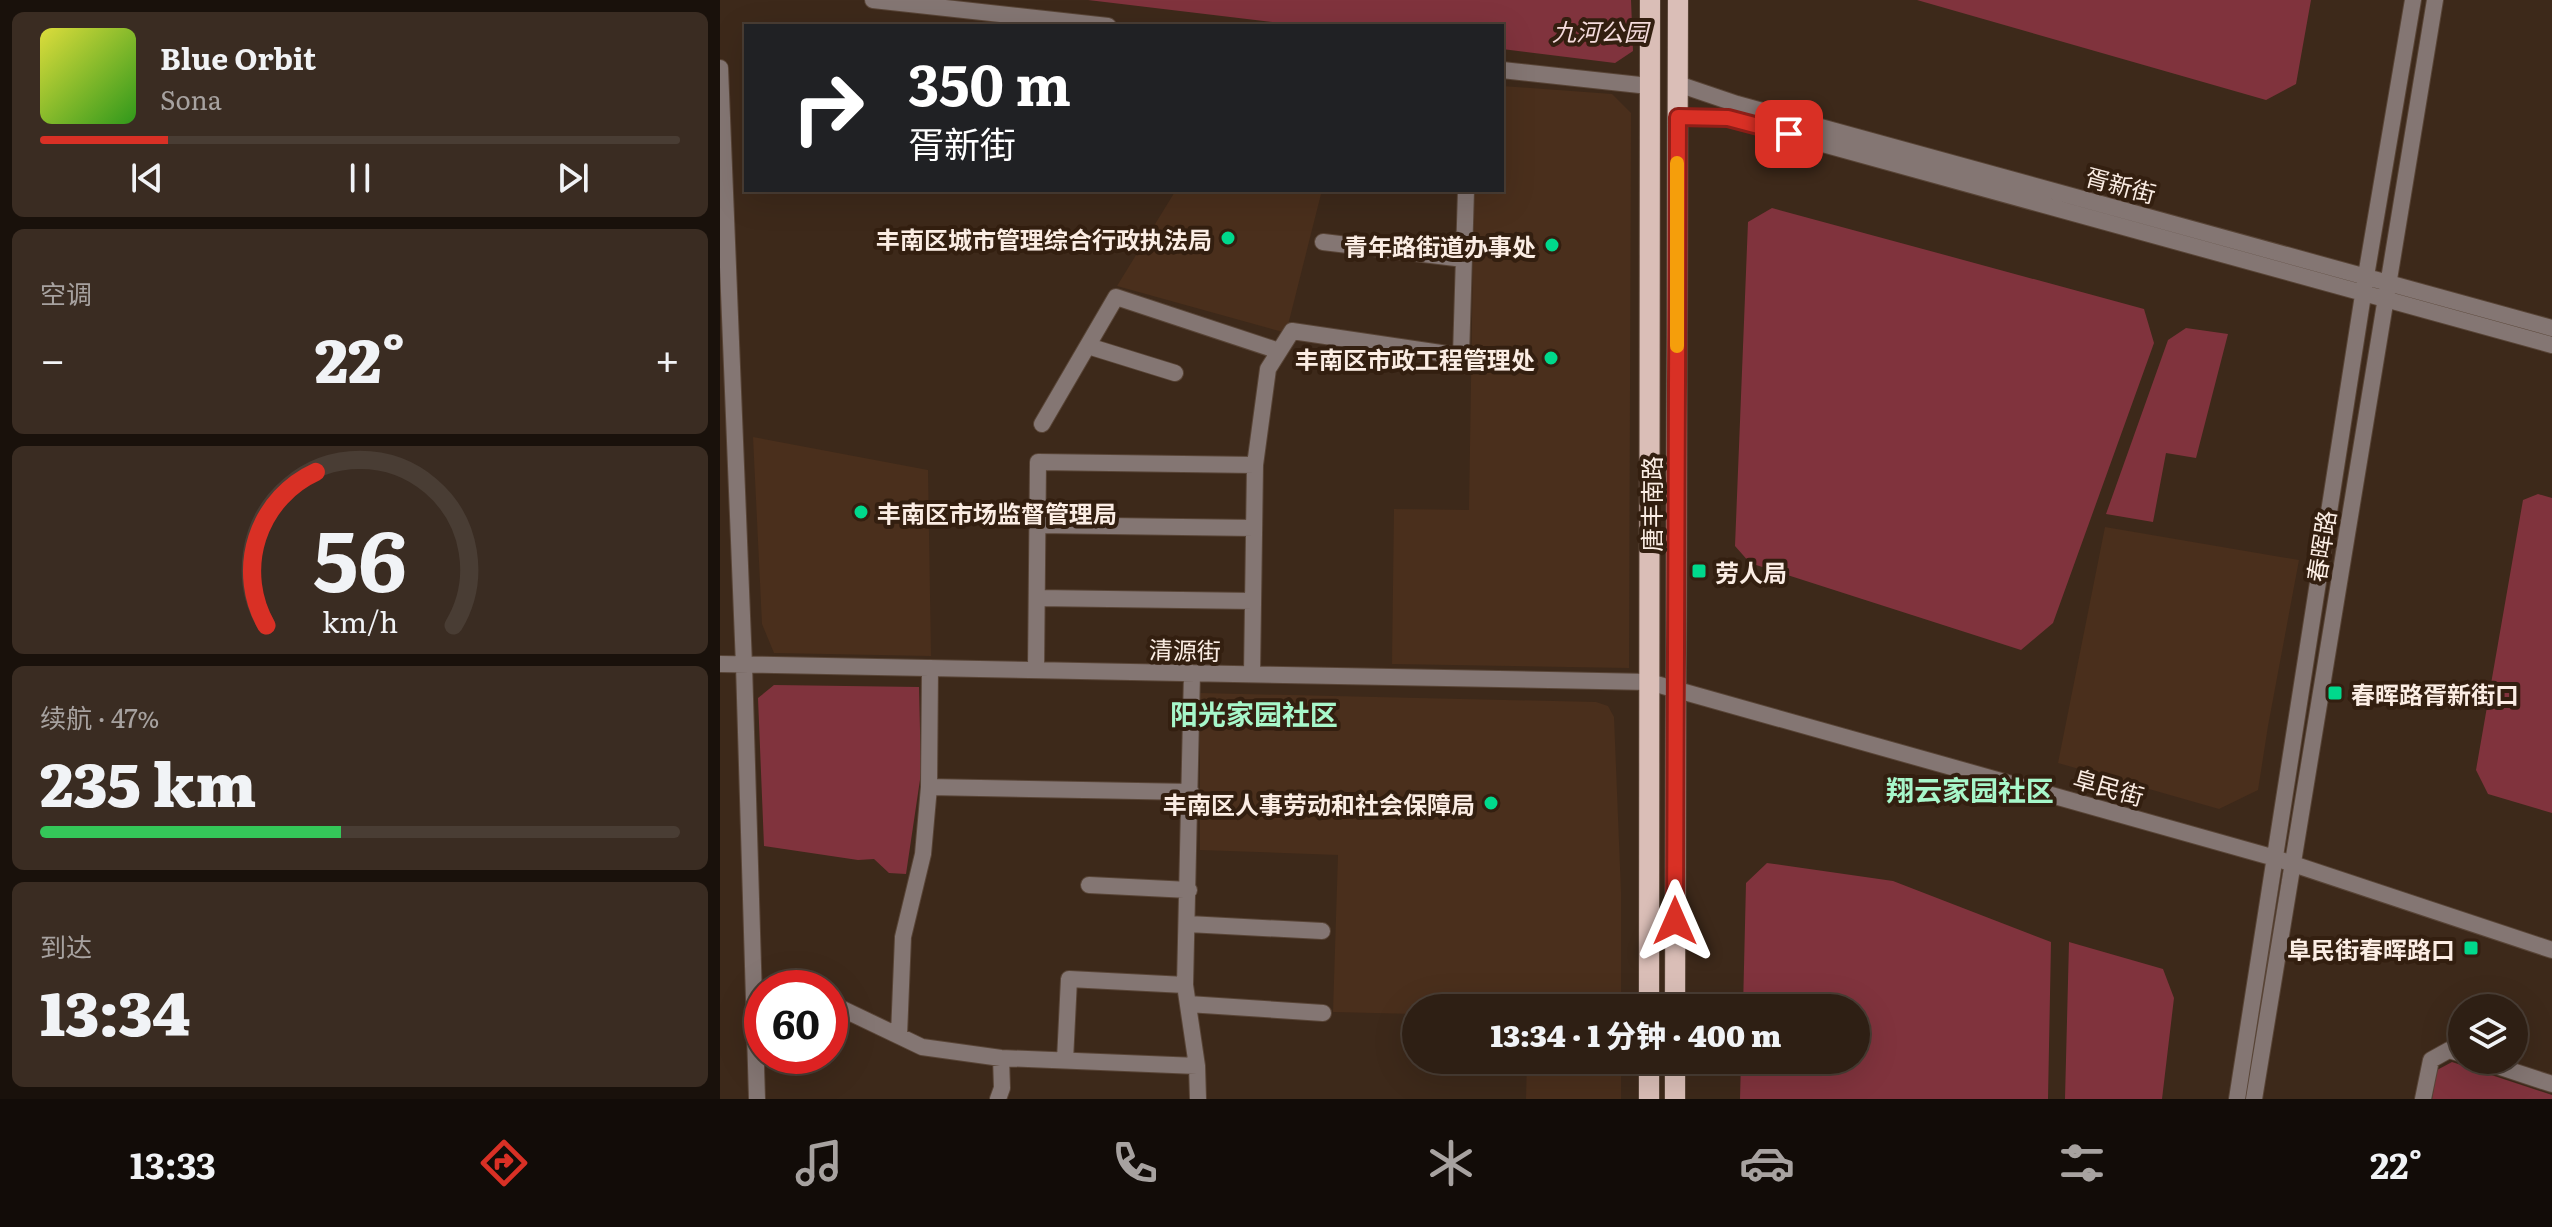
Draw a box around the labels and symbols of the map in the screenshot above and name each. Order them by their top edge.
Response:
park label: 九河公园 [1552,13,1651,48]
pin [1755,100,1823,168]
street label: 胥新街 [2082,158,2160,210]
place label: 丰南区城市管理综合行政执法局 [876,221,1212,256]
place label: 青年路街道办事处 [1344,228,1536,263]
marker: 丰南区城市管理综合行政执法局 [1219,229,1237,247]
marker: 青年路街道办事处 [1543,236,1561,254]
place label: 丰南区市政工程管理处 [1295,341,1535,376]
marker: 丰南区市政工程管理处 [1542,349,1560,367]
street label: 唐丰南路 [1633,456,1668,552]
place label: 丰南区市场监督管理局 [877,495,1117,530]
marker: 丰南区市场监督管理局 [852,503,870,521]
street label: 春晖路 [2297,508,2343,584]
place label: 劳人局 [1715,554,1787,589]
marker: 劳人局 [1690,562,1708,580]
street label: 清源街 [1149,631,1221,667]
place label: 春晖路胥新街口 [2351,676,2519,711]
marker: 春晖路胥新街口 [2326,684,2344,702]
district label: 阳光家园社区 [1170,692,1338,734]
street label: 阜民街 [2070,759,2148,813]
district label: 翔云家园社区 [1886,768,2054,810]
place label: 丰南区人事劳动和社会保障局 [1163,786,1475,821]
marker: 丰南区人事劳动和社会保障局 [1482,794,1500,812]
position arrow [1633,879,1717,963]
place label: 阜民街春晖路口 [2287,931,2455,966]
marker: 阜民街春晖路口 [2462,939,2480,957]
speed limit sign: 60 [744,970,848,1074]

